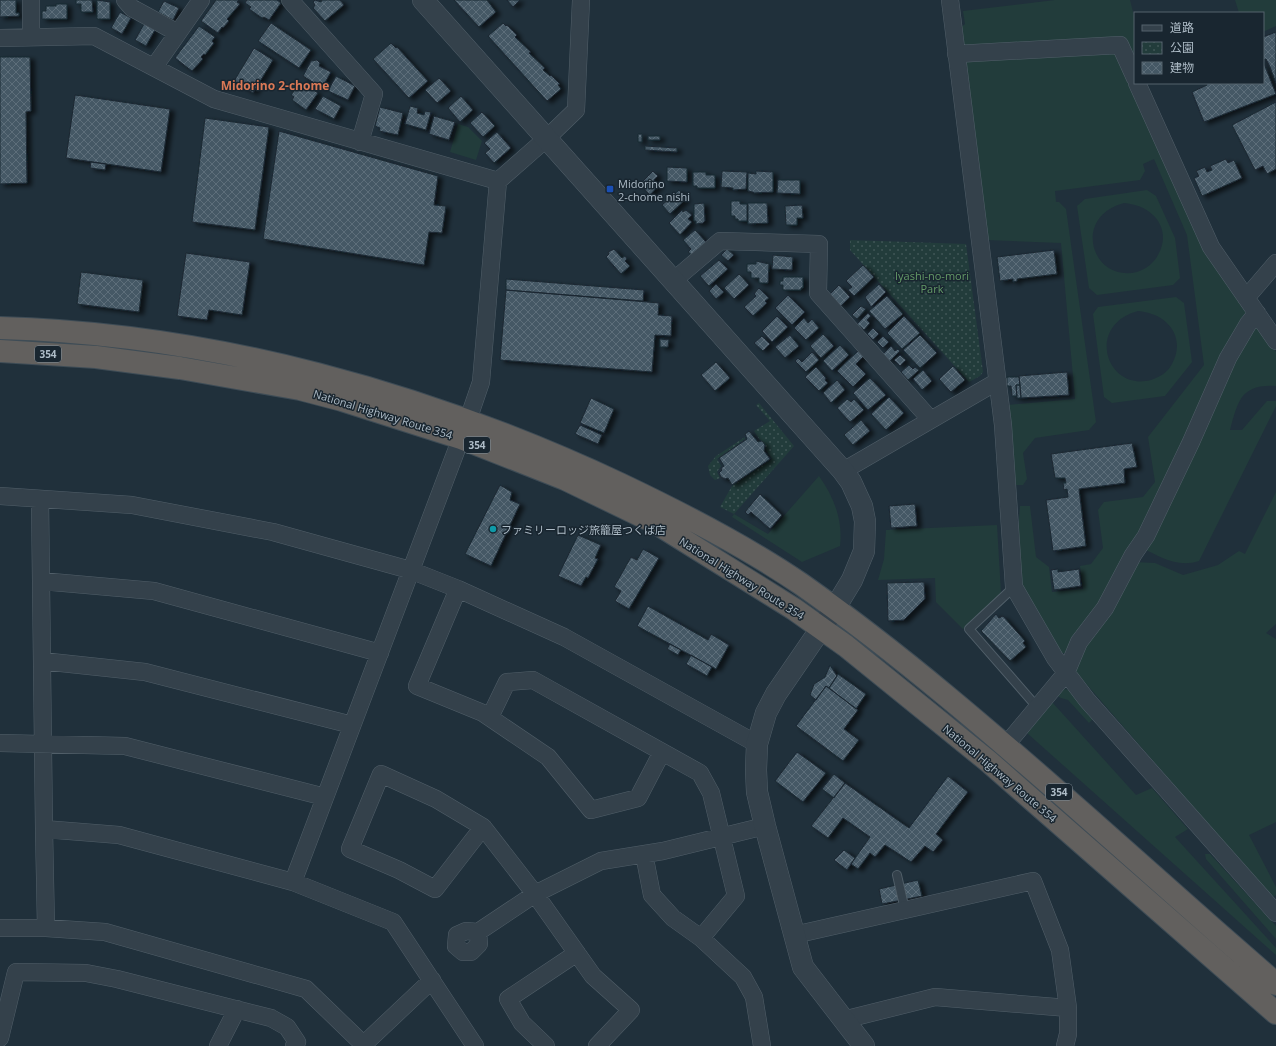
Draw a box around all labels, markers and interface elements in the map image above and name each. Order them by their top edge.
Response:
legend [1134,12,1264,84]
text: 道路 [1170,19,1194,36]
text: 公園 [1170,39,1194,56]
text: 建物 [1170,59,1194,76]
district label: Midorino 2-chome [221,77,329,94]
place label: Midorino 2-chome nishi [618,176,690,204]
marker: Midorino 2-chome nishi [605,184,615,194]
park label: Iyashi-no-mori Park [895,268,969,296]
road number: 354 [35,346,61,362]
street label: National Highway Route 354 [312,386,455,443]
road number: 354 [464,437,490,453]
place label: ファミリーロッジ旅籠屋つくば店 [501,522,666,537]
marker: ファミリーロッジ旅籠屋つくば店 [488,524,498,534]
street label: National Highway Route 354 [677,533,808,623]
street label: National Highway Route 354 [940,721,1060,825]
road number: 354 [1046,784,1072,800]

